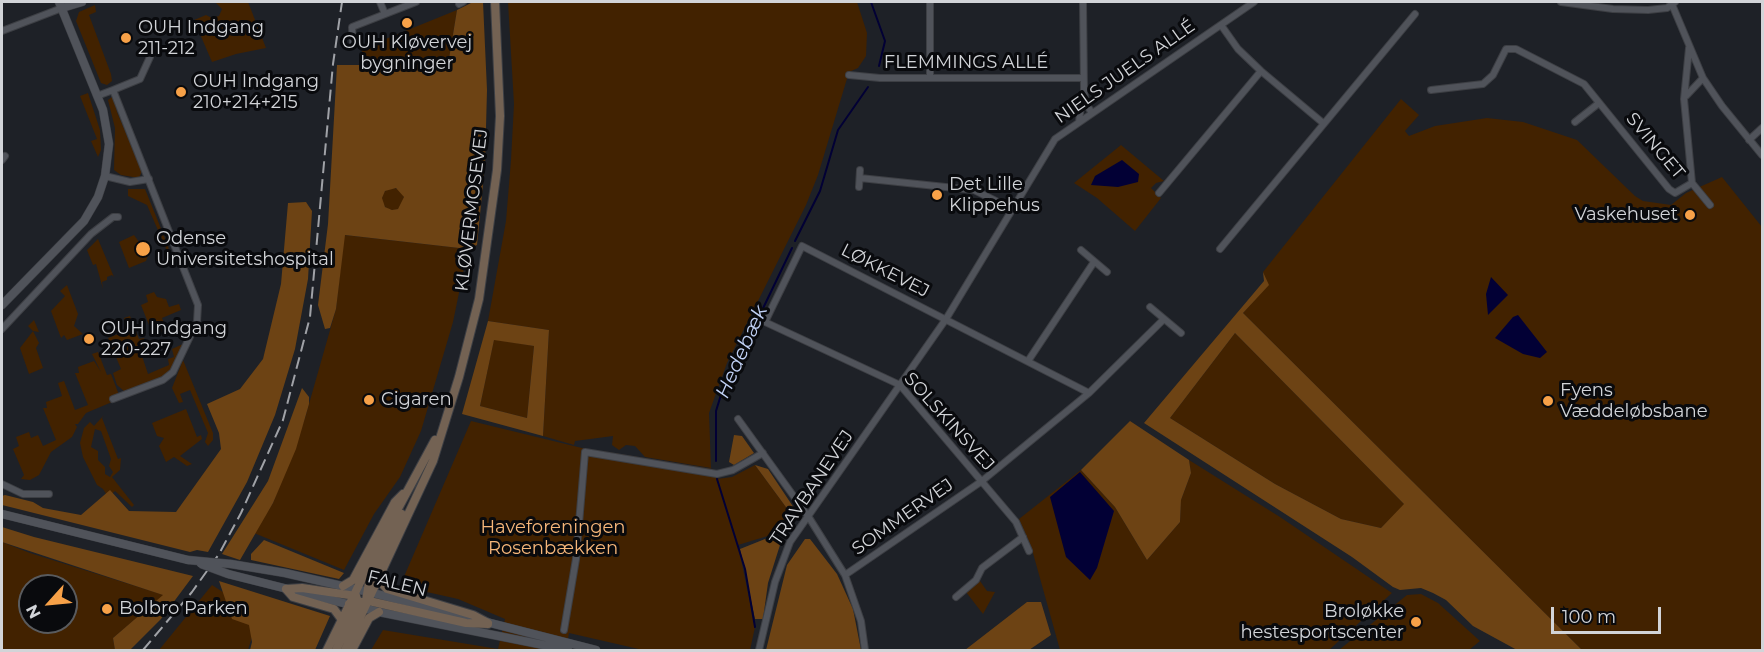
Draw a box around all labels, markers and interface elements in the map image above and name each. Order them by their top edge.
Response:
marker: OUH Kløvervej bygninger [400,16,414,30]
street label: NIELS JUELS ALLÉ [1051,16,1199,128]
place label: OUH Indgang 211-212 [138,17,264,60]
marker: OUH Indgang 211-212 [119,31,133,45]
place label: OUH Kløvervej bygninger [342,32,472,74]
street label: FLEMMINGS ALLÉ [884,52,1048,74]
place label: OUH Indgang 210+214+215 [193,71,319,113]
marker: OUH Indgang 210+214+215 [174,85,188,99]
street label: SVINGET [1621,109,1689,183]
street label: KLØVERMOSEVEJ [451,127,493,293]
place label: Det Lille Klippehus [949,174,1040,216]
marker: Det Lille Klippehus [930,188,944,202]
place label: Vaskehuset [1575,204,1678,226]
marker: Vaskehuset [1683,208,1697,222]
place label: Odense Universitetshospital [156,228,334,270]
marker: Odense Universitetshospital [134,240,152,258]
street label: LØKKEVEJ [837,240,933,302]
water label: Hedebæk [711,302,773,402]
place label: OUH Indgang 220-227 [101,318,227,360]
marker: OUH Indgang 220-227 [82,332,96,346]
street label: SOLSKINSVEJ [899,368,999,476]
place label: Fyens Væddeløbsbane [1560,380,1708,422]
place label: Cigaren [381,389,452,411]
marker: Cigaren [362,393,376,407]
marker: Fyens Væddeløbsbane [1541,394,1555,408]
street label: TRAVBANEVEJ [766,426,858,550]
street label: SOMMERVEJ [848,474,958,560]
park label: Haveforeningen Rosenbækken [480,517,626,560]
street label: FALEN [365,566,429,602]
north arrow [18,574,78,634]
scale bar [1554,595,1664,633]
place label: Bolbro Parken [119,598,248,620]
text: N [22,601,45,622]
place label: Broløkke hestesportscenter [1240,601,1404,644]
marker: Bolbro Parken [100,602,114,616]
text: 100 m [1562,606,1616,628]
marker: Broløkke hestesportscenter [1409,615,1423,629]

